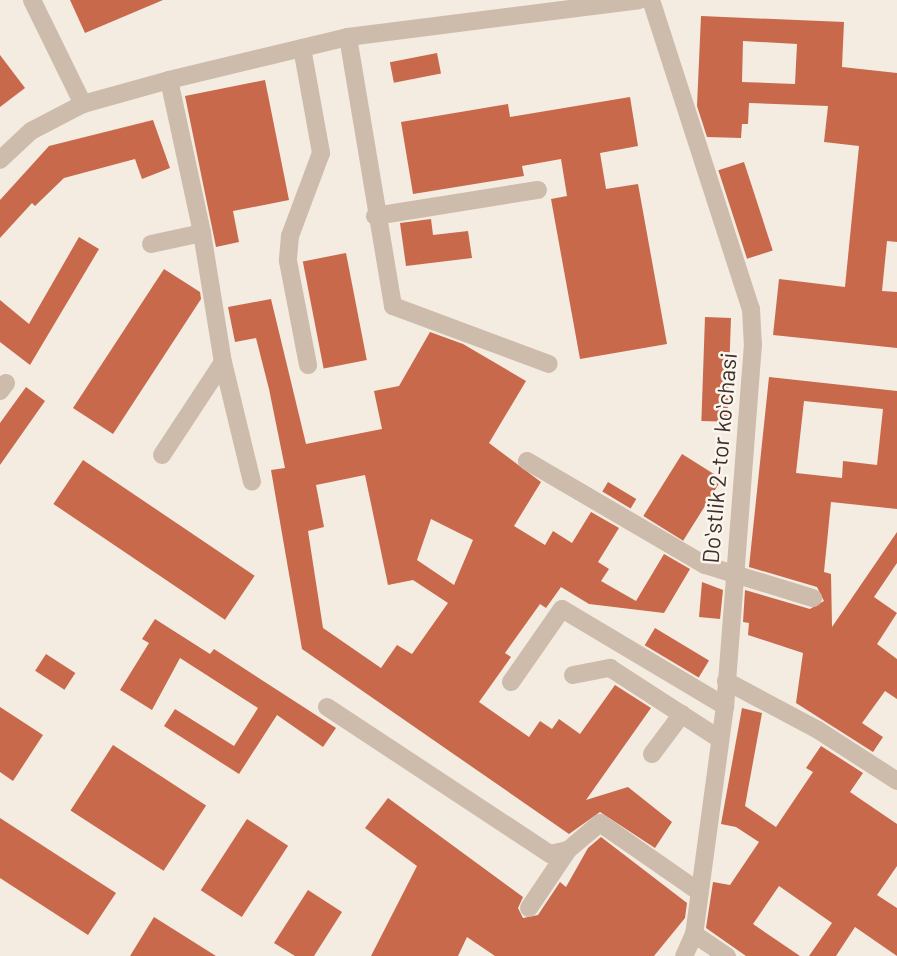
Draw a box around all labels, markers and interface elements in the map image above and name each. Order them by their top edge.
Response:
street label: Doʻstlik 2-tor koʻchasi [696,352,742,564]

